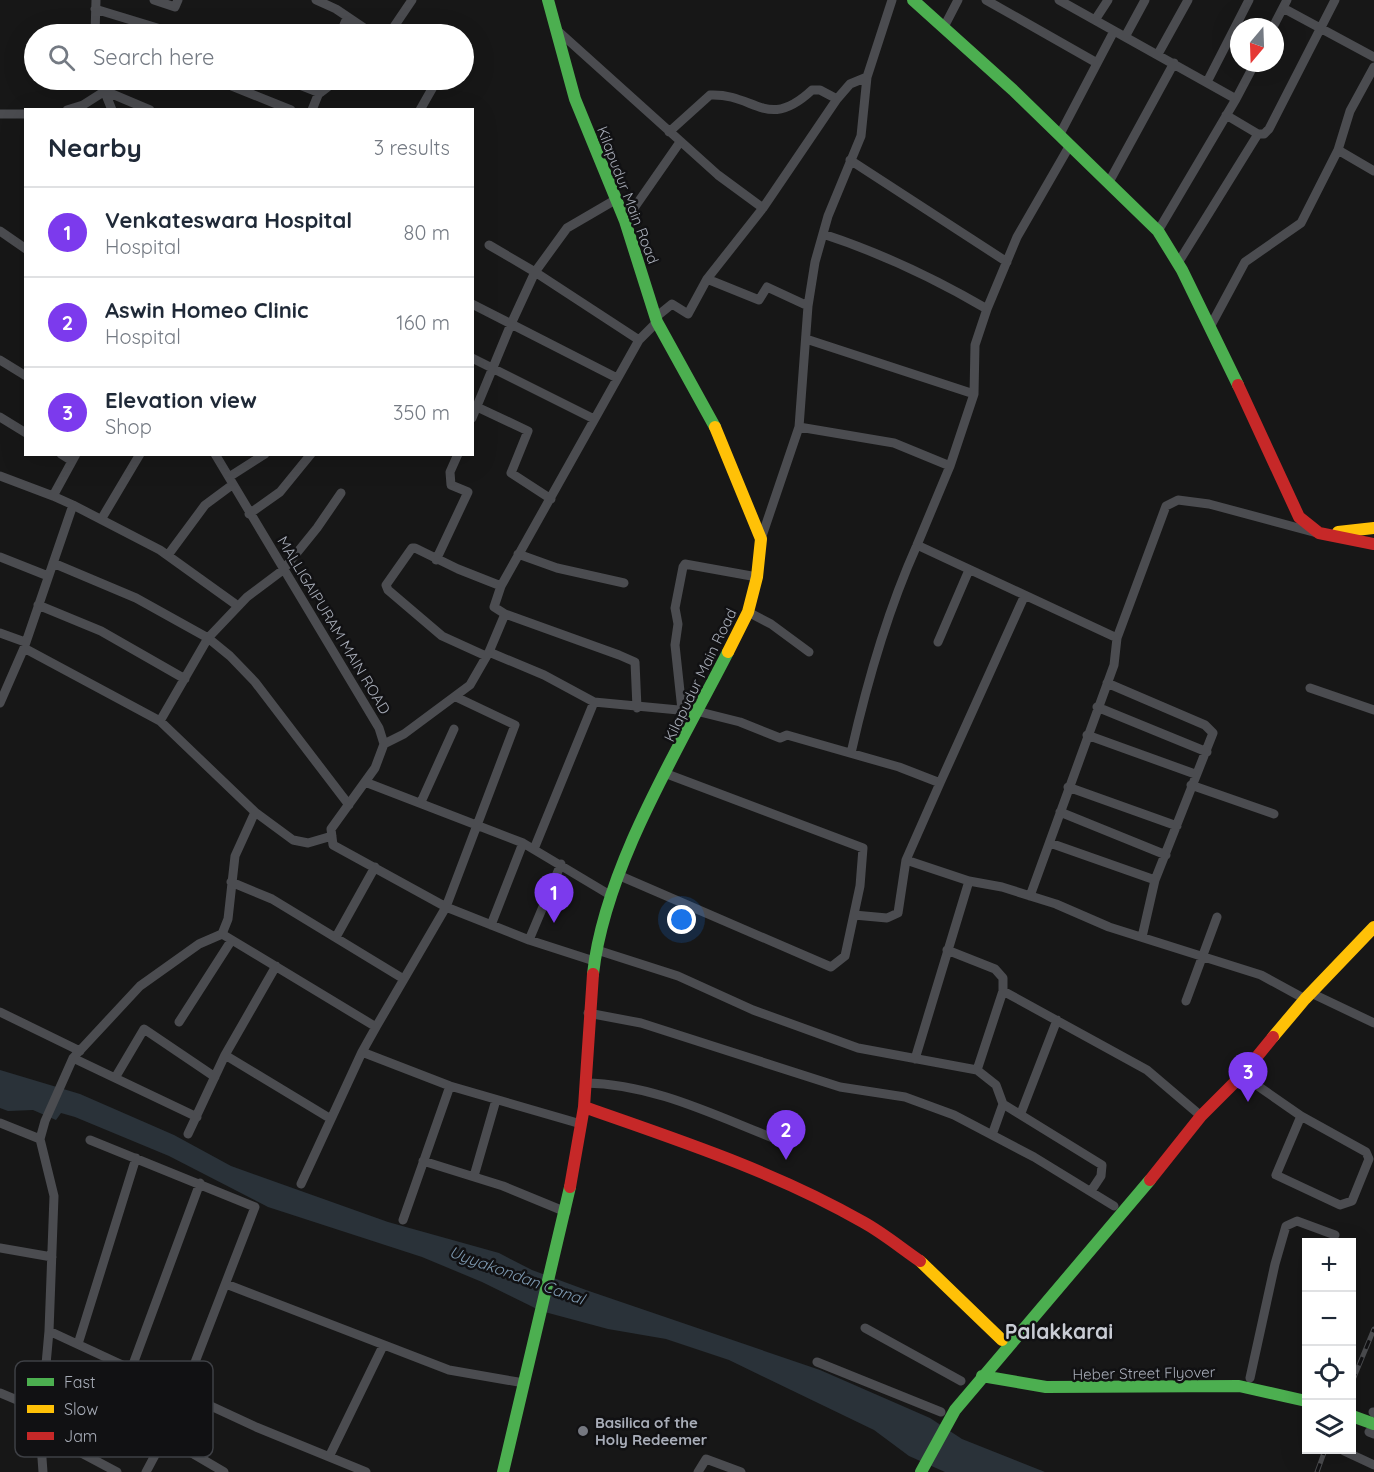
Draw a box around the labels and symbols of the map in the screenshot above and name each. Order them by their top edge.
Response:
north arrow [1230,18,1284,72]
street label: Kilapudur Main Road [593,123,663,267]
street label: MALLIGAIPURAM MAIN ROAD [273,533,395,718]
street label: Kilapudur Main Road [659,605,741,745]
pin: 1 [534,874,574,923]
your location [667,905,696,934]
pin: 3 [1228,1052,1268,1102]
pin: 2 [766,1110,806,1160]
water label: Uyyakondan Canal [447,1241,589,1310]
district label: Palakkarai [1005,1318,1113,1344]
legend [15,1361,213,1457]
street label: Heber Street Flyover [1072,1362,1216,1384]
text: Fast [64,1372,95,1392]
text: Slow [64,1399,98,1419]
place label: Basilica of the Holy Redeemer [595,1413,708,1449]
marker: Basilica of the Holy Redeemer [576,1424,590,1438]
text: Jam [64,1426,97,1446]

